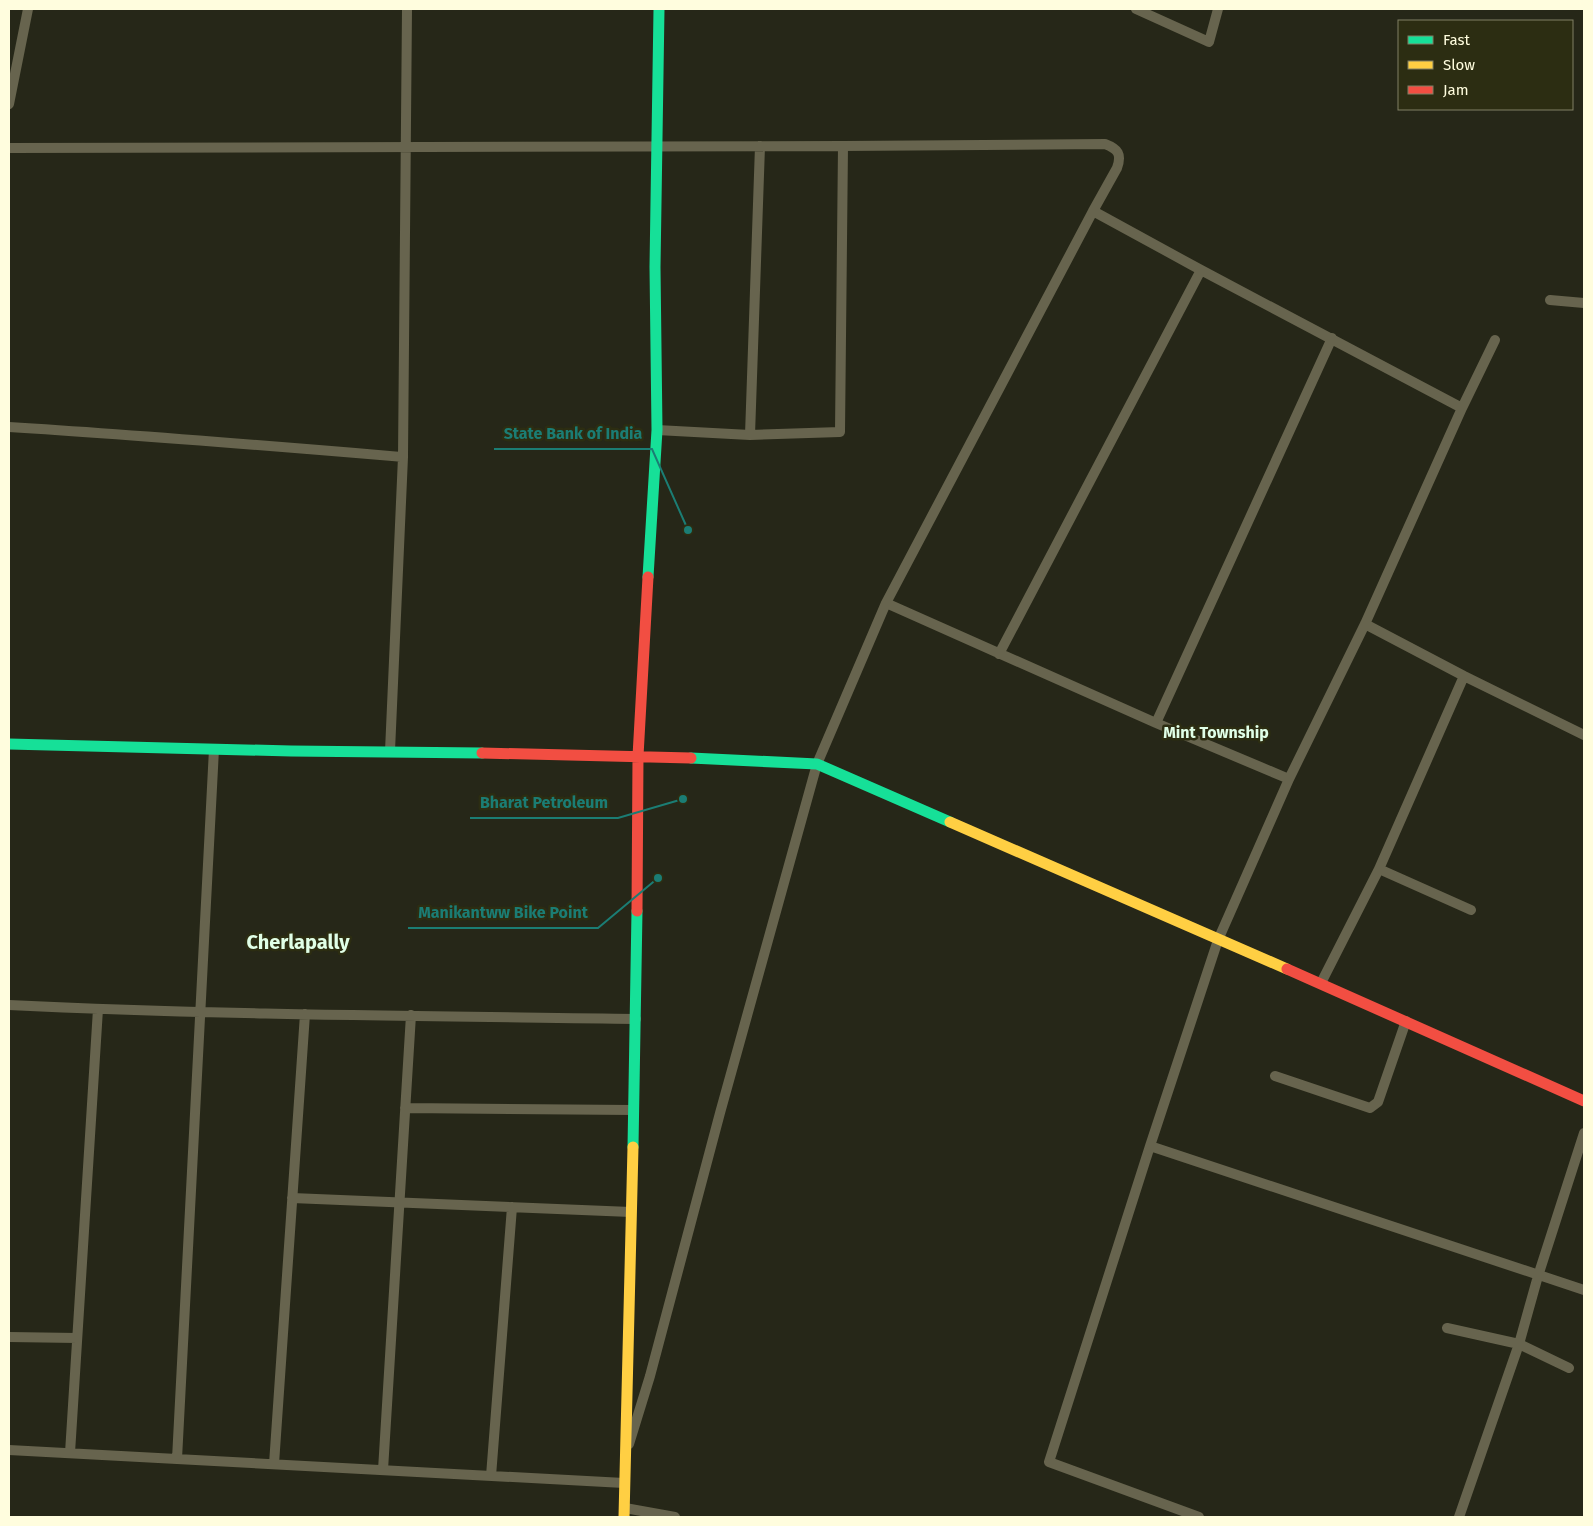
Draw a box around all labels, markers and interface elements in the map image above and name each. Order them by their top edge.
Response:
legend [1398,20,1573,110]
text: Fast [1443,31,1470,49]
text: Slow [1443,56,1475,74]
text: Jam [1443,81,1469,99]
callout: State Bank of India [494,418,652,449]
text: State Bank of India [504,424,643,443]
district label: Mint Township [1163,723,1269,742]
callout: Bharat Petroleum [470,787,618,818]
text: Bharat Petroleum [480,793,608,812]
callout: Manikantww Bike Point [408,897,598,928]
text: Manikantww Bike Point [418,903,589,922]
district label: Cherlapally [246,930,350,954]

